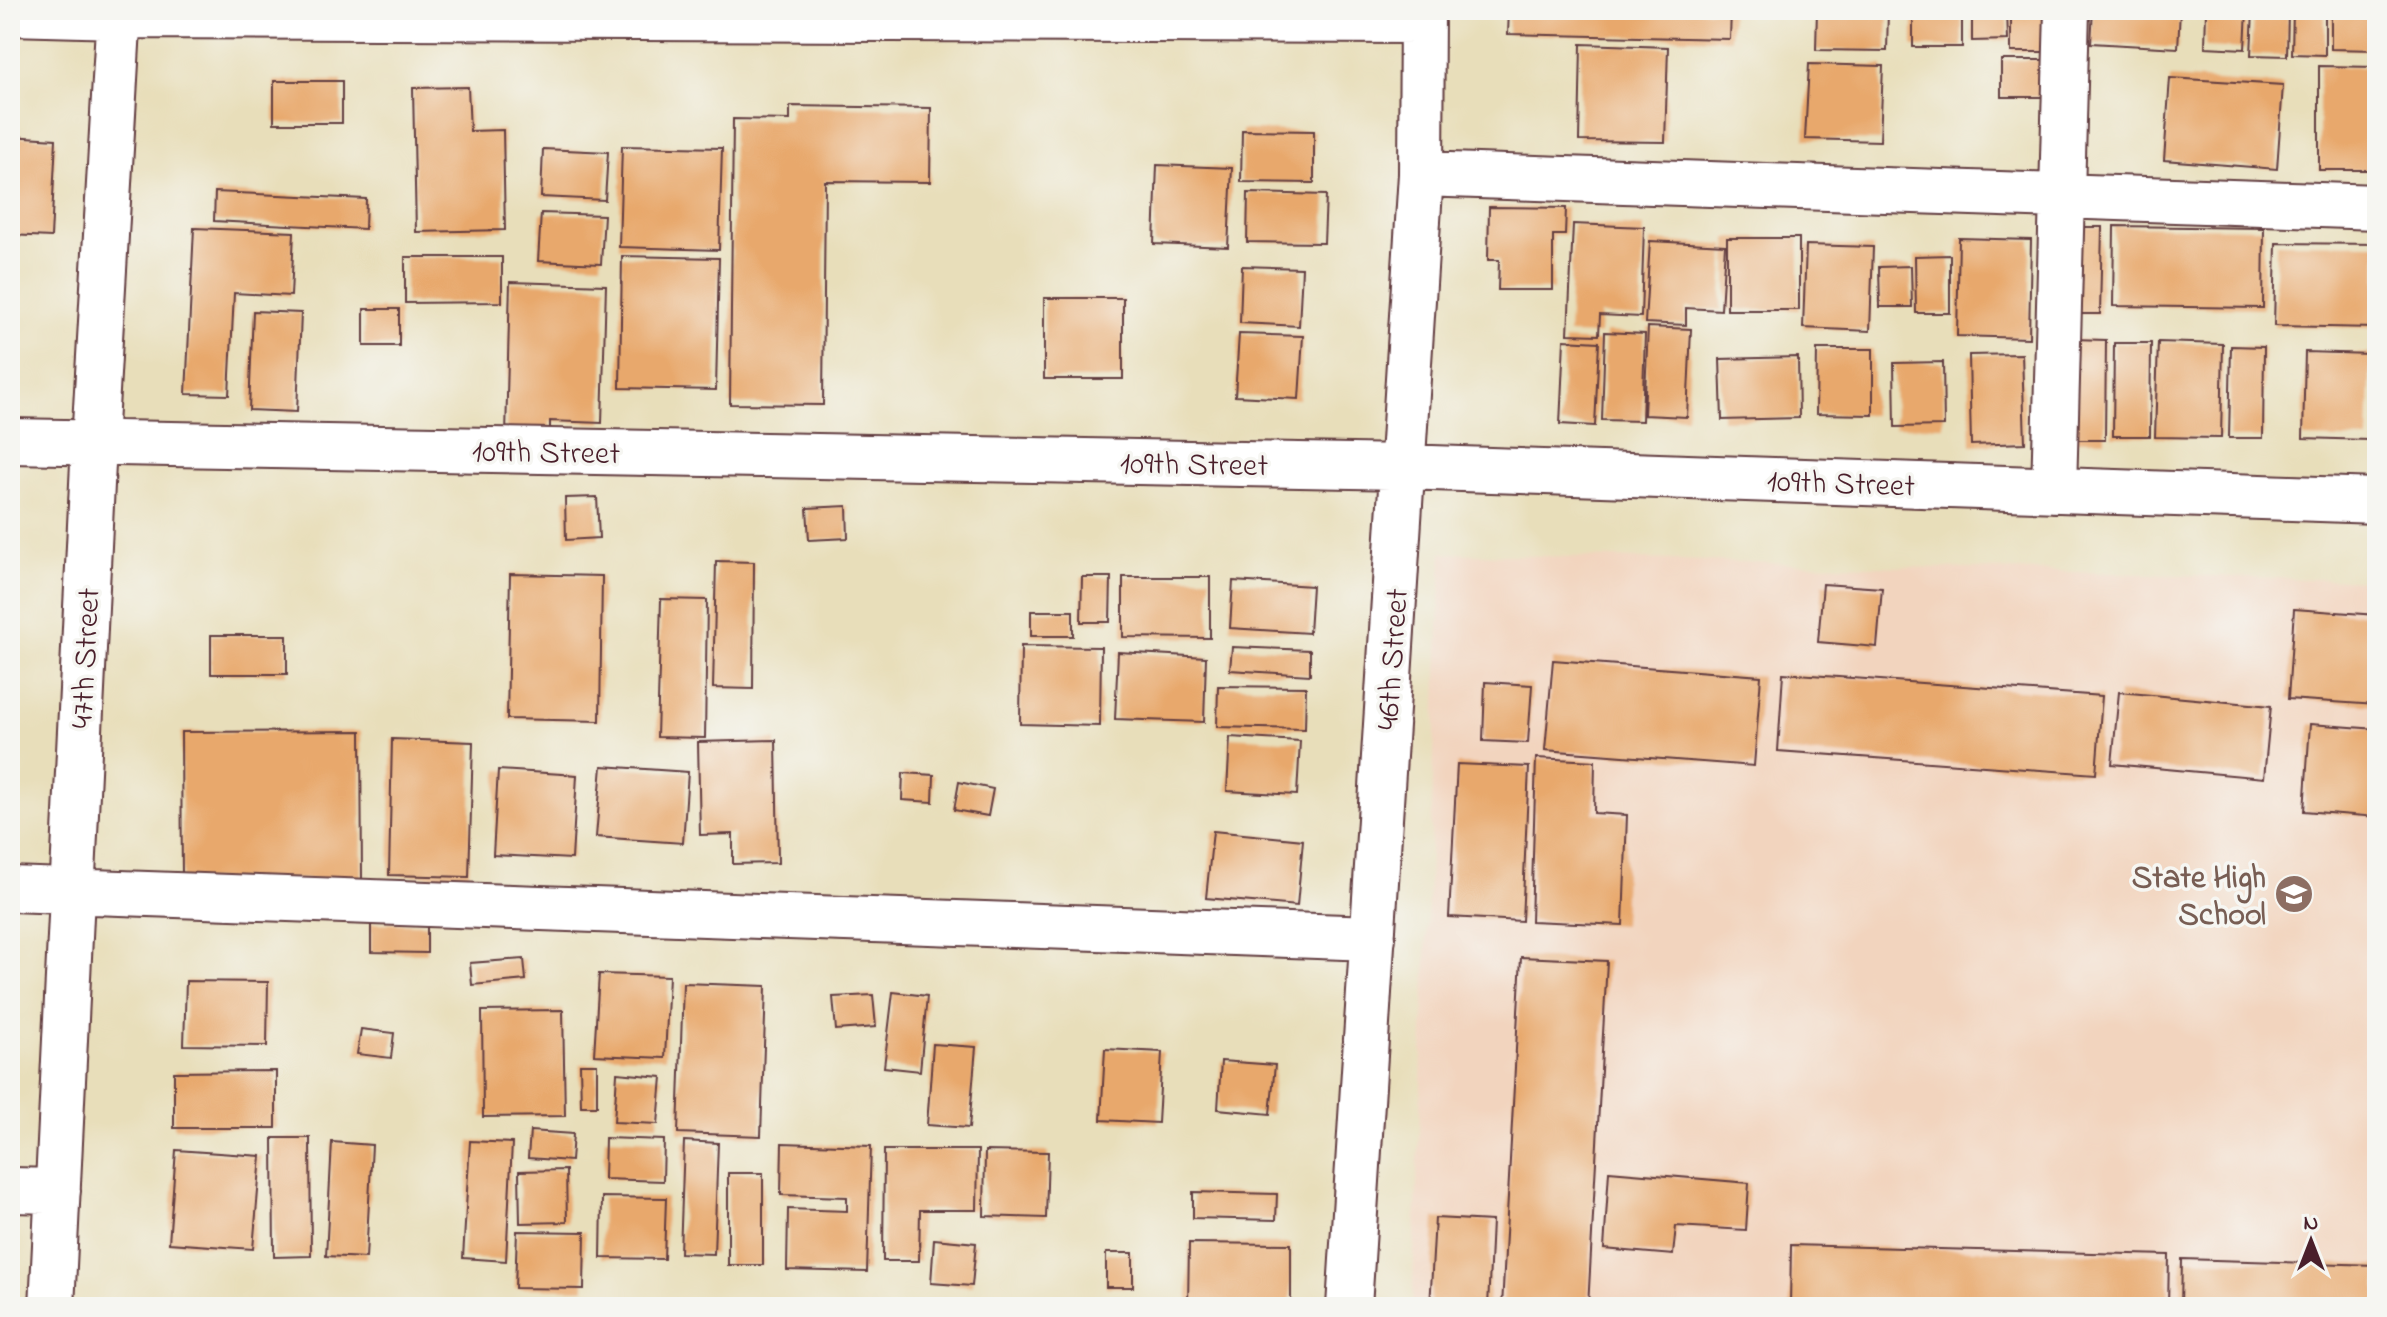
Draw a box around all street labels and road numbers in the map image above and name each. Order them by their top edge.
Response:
street label: 109th Street [471,430,621,479]
street label: 109th Street [1119,442,1269,491]
street label: 109th Street [1766,459,1916,512]
street label: 47th Street [60,586,115,730]
street label: 46th Street [1366,587,1423,732]

